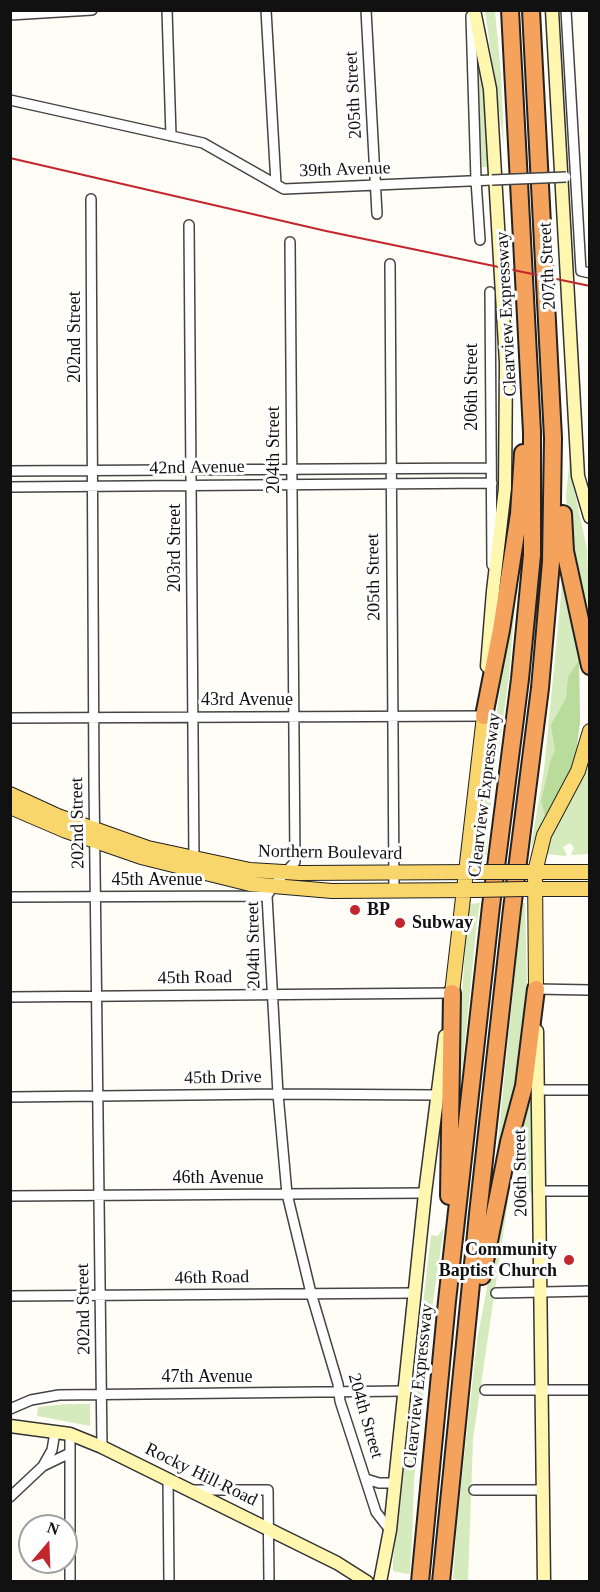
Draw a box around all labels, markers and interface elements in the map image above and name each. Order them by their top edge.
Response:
street label: 205th Street [341,51,367,139]
street label: 39th Avenue [299,158,391,182]
street label: 207th Street [535,222,561,310]
street label: Clearview Expressway [492,231,522,397]
street label: 202nd Street [64,291,86,383]
street label: 206th Street [461,343,483,431]
street label: 204th Street [263,406,285,494]
street label: 42nd Avenue [149,456,245,480]
street label: 203rd Street [164,504,186,592]
street label: 205th Street [362,533,386,621]
street label: 43rd Avenue [201,689,293,711]
street label: Clearview Expressway [464,712,506,878]
street label: 202nd Street [66,777,90,869]
street label: Northern Boulevard [258,841,402,865]
street label: 45th Avenue [111,869,203,891]
place label: BP [367,899,390,921]
street label: 204th Street [242,901,266,989]
marker: BP [348,903,362,917]
place label: Subway [412,912,473,934]
marker: Subway [393,916,407,930]
street label: 45th Road [158,967,232,989]
street label: 45th Drive [184,1067,262,1089]
street label: 206th Street [509,1129,533,1217]
street label: 46th Avenue [172,1167,264,1189]
place label: Community Baptist Church [439,1239,557,1282]
marker: Community Baptist Church [562,1253,576,1267]
street label: 202nd Street [72,1263,96,1355]
street label: 46th Road [175,1267,249,1289]
street label: Clearview Expressway [400,1303,438,1469]
street label: 47th Avenue [161,1366,253,1388]
street label: 204th Street [343,1371,387,1461]
street label: Rocky Hill Road [141,1439,261,1511]
north arrow [18,1514,78,1574]
text: N [45,1518,62,1538]

